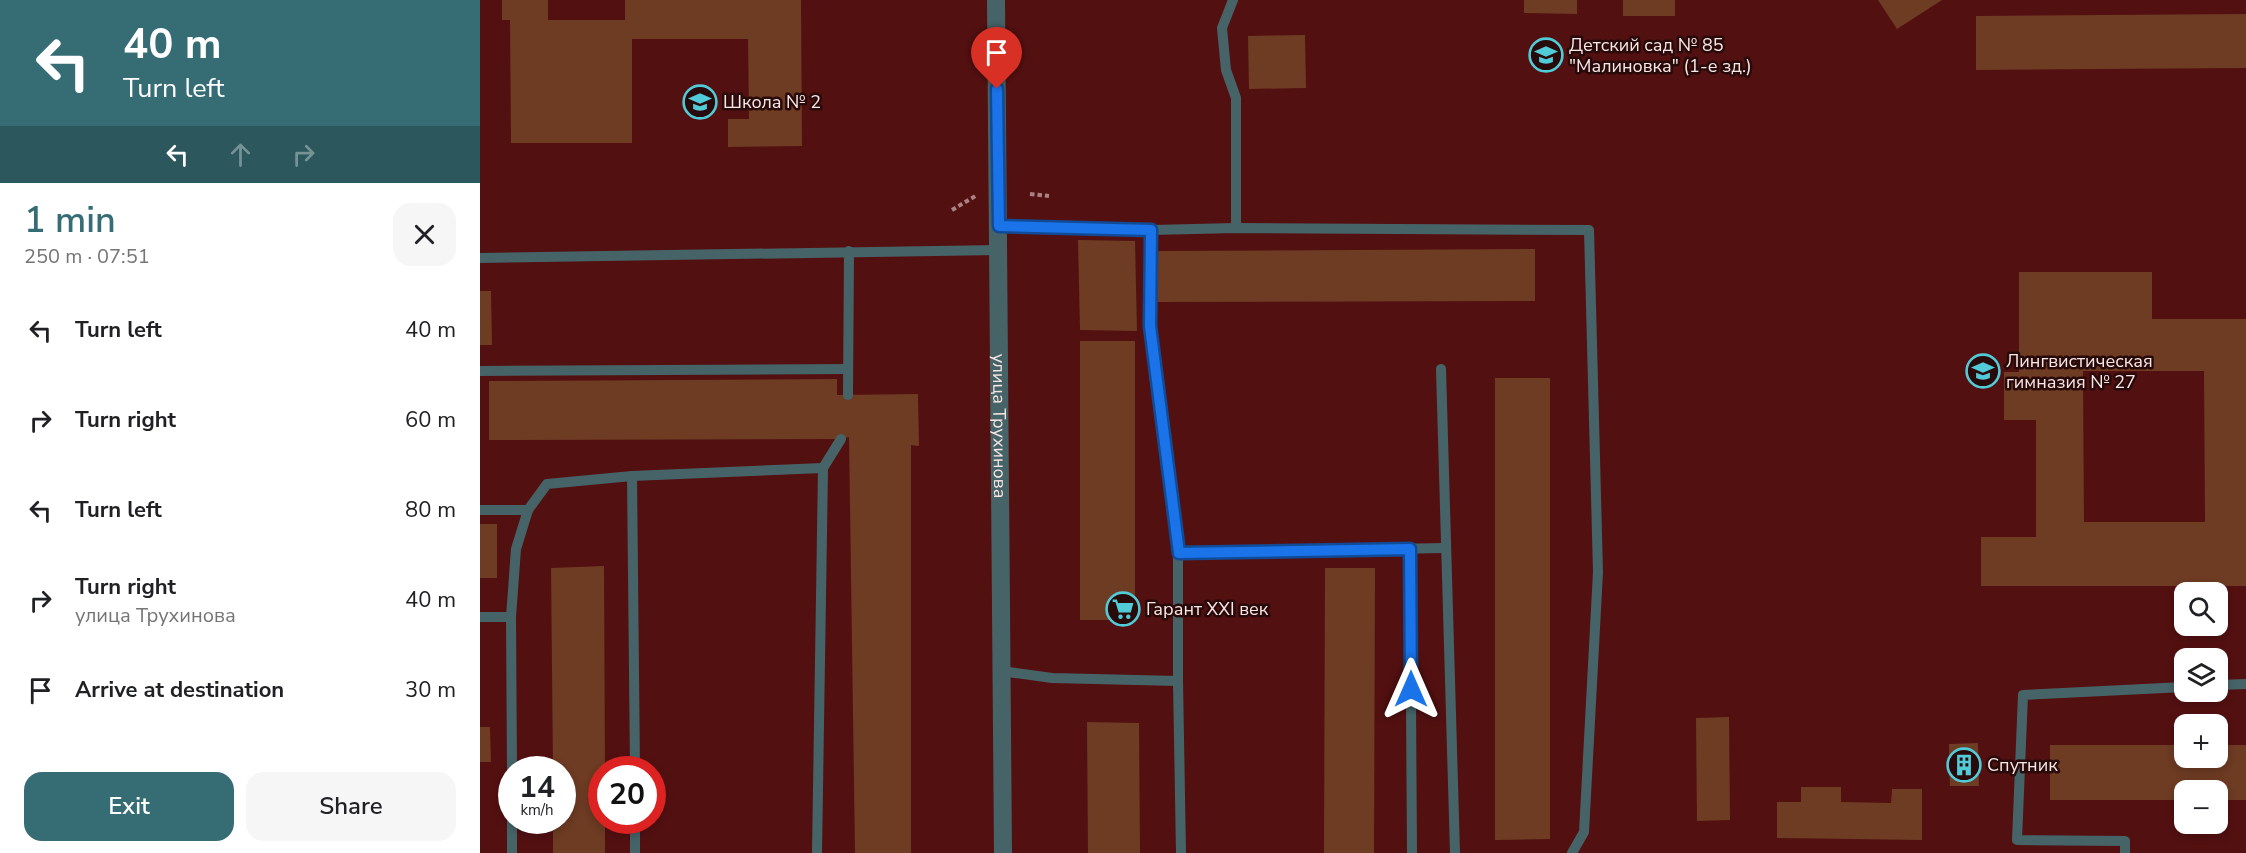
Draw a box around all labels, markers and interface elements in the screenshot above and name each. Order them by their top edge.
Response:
text: 40 m [123,16,222,73]
icon: left [24,24,102,102]
pin [971,27,1022,89]
place label: Детский сад № 85 "Малиновка" (1-е зд.) [1569,33,1752,78]
icon: arrive [980,36,1013,69]
school or university icon: Детский сад № 85 "Малиновка" (1-е зд.) [1528,37,1564,73]
text: Turn left [123,70,224,107]
school or university icon: Школа № 2 [682,84,718,120]
place label: Школа № 2 [723,90,821,114]
icon: left [161,138,194,171]
icon: ahead [224,138,257,171]
icon: right [287,138,320,171]
text: 1 min [24,196,116,245]
button: close [393,203,456,266]
text: 250 m · 07:51 [24,243,150,270]
icon: left [24,314,57,347]
text: Turn left [75,315,162,345]
text: 40 m [405,315,456,345]
place label: Лингвистическая гимназия № 27 [2006,349,2153,394]
school or university icon: Лингвистическая гимназия № 27 [1965,353,2001,389]
street label: улица Трухинова [987,354,1012,498]
icon: right [24,404,57,437]
text: Turn right [75,405,176,435]
text: 60 m [405,405,456,435]
icon: left [24,494,57,527]
text: Turn left [75,495,162,525]
text: 80 m [405,495,456,525]
text: Turn right [75,572,176,602]
map controls [2174,582,2228,834]
button: search [2174,582,2228,636]
icon: right [24,584,57,617]
text: 40 m [405,585,456,615]
supermarket icon: Гарант XXI век [1105,591,1141,627]
place label: Гарант XXI век [1146,597,1269,621]
text: улица Трухинова [75,602,236,629]
button: layers [2174,648,2228,702]
position arrow [1379,657,1443,721]
icon: arrive [24,674,57,707]
text: Arrive at destination [75,675,284,705]
text: 30 m [405,675,456,705]
button: + [2174,714,2228,768]
building icon: Спутник [1946,747,1982,783]
place label: Спутник [1987,753,2058,777]
speed limit sign: 20 [588,756,666,834]
text: 14 [519,767,555,808]
button: Exit [24,772,234,841]
button: Share [246,772,456,841]
button: − [2174,780,2228,834]
text: km/h [520,800,554,820]

